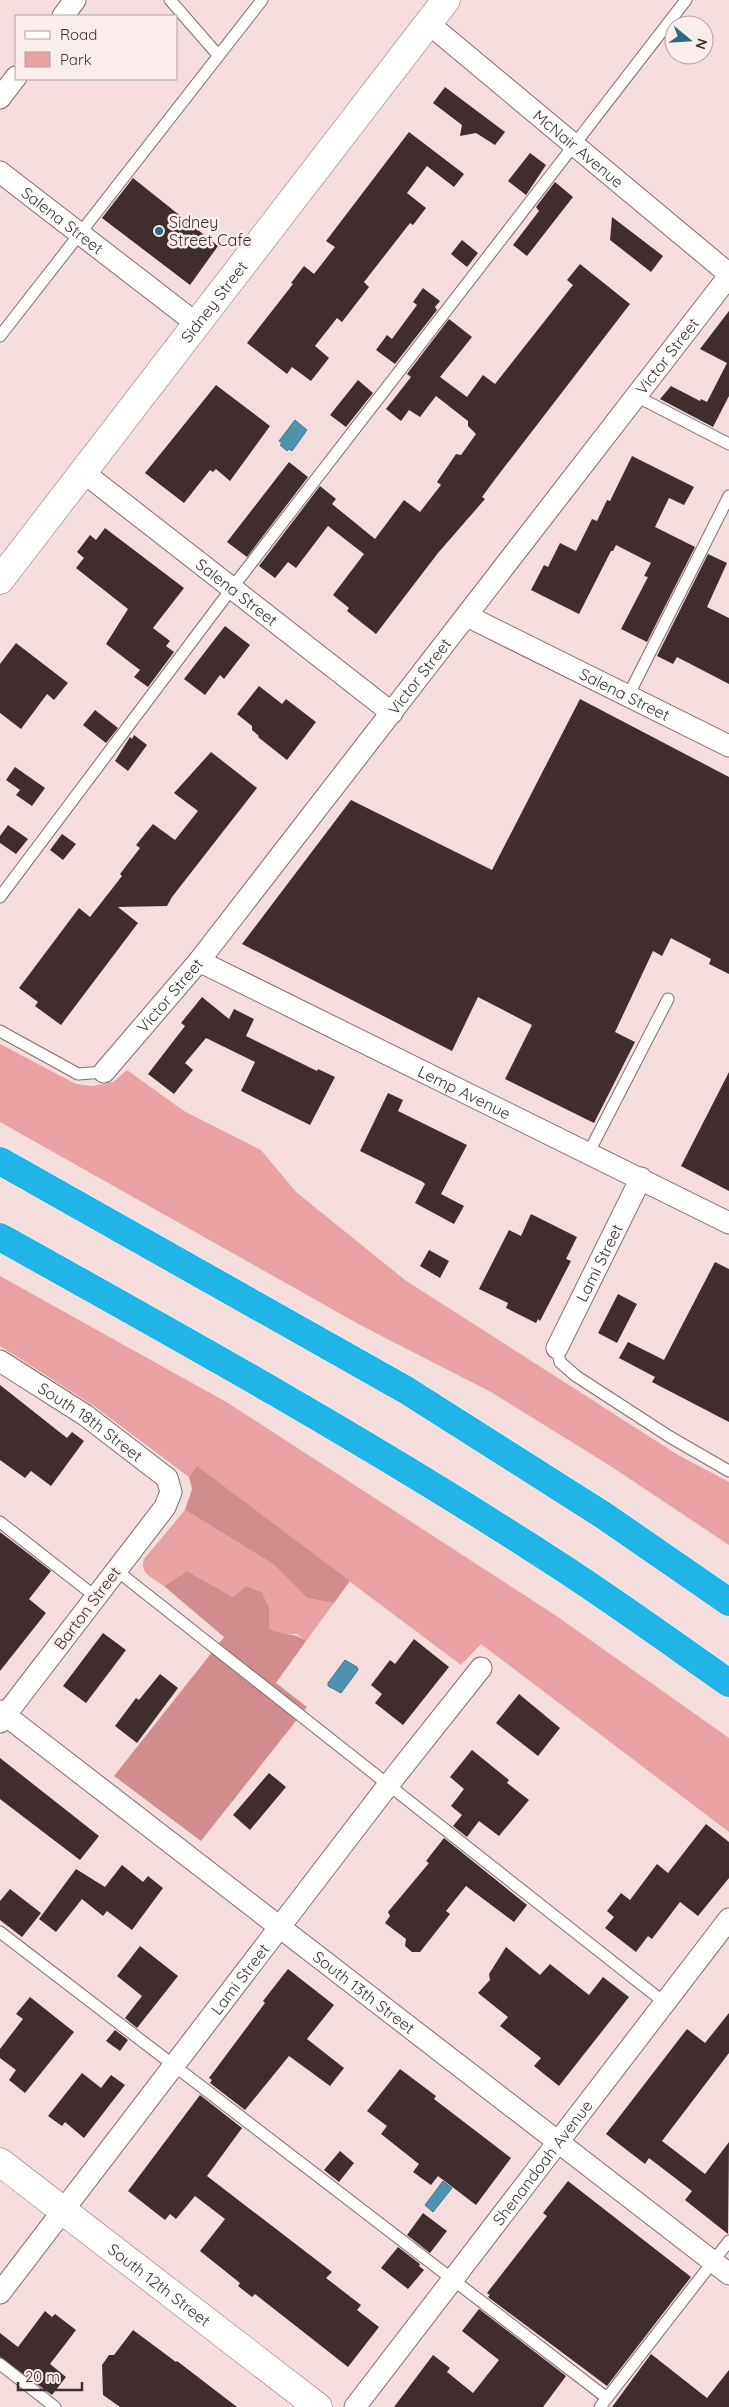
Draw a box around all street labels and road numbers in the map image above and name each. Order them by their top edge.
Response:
street label: McNair Avenue [529,105,628,192]
street label: Salena Street [17,182,108,258]
street label: Sidney Street [176,257,252,347]
street label: Victor Street [631,314,703,398]
street label: Salena Street [192,554,282,630]
street label: Victor Street [383,634,455,719]
street label: Salena Street [576,663,673,725]
street label: Victor Street [132,954,207,1037]
street label: Lemp Avenue [415,1061,514,1124]
street label: Lami Street [571,1221,627,1305]
street label: South 18th Street [34,1378,147,1466]
street label: Barton Street [49,1563,125,1653]
street label: Lami Street [206,1940,273,2019]
street label: South 13th Street [309,1946,419,2038]
street label: Shenandoah Avenue [488,2096,597,2229]
street label: South 12th Street [104,2239,215,2330]

